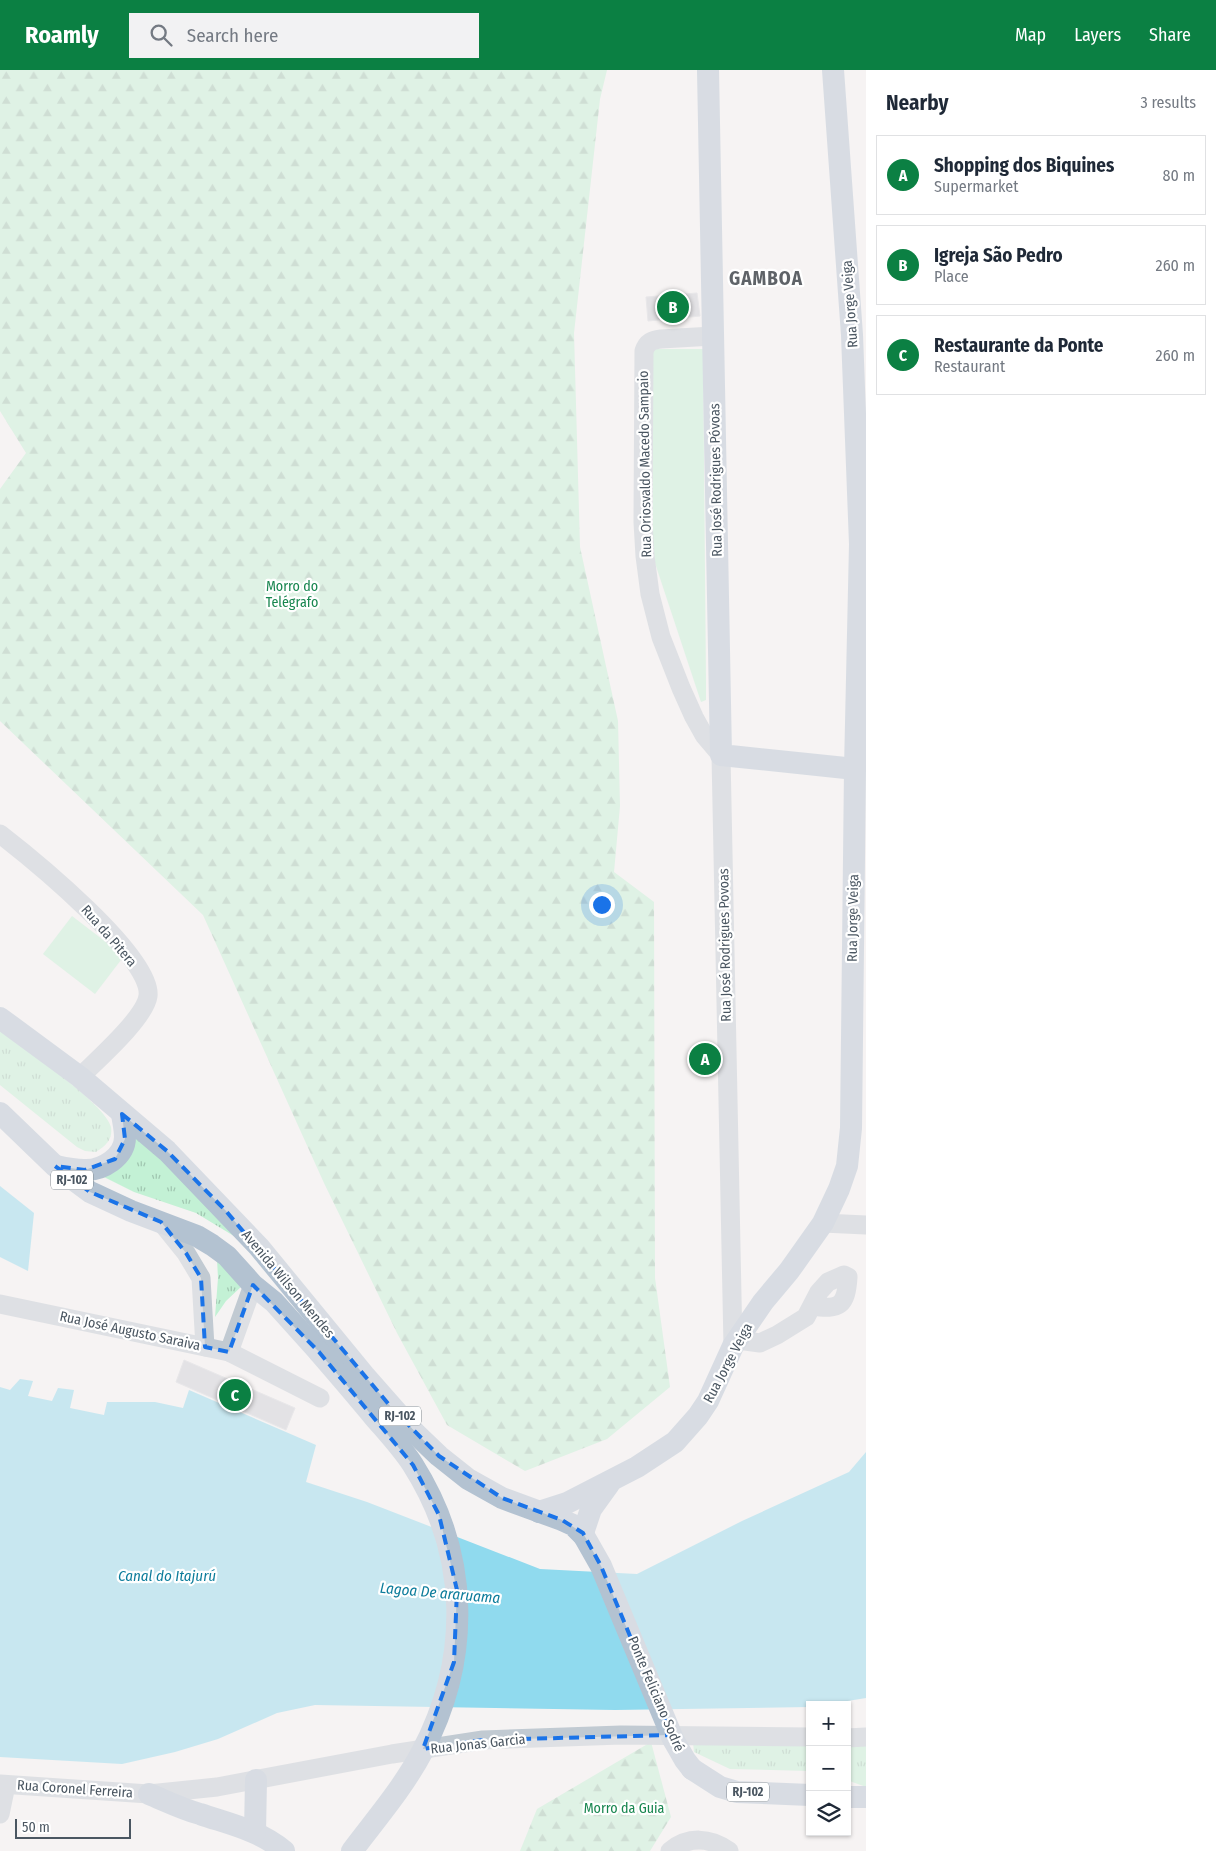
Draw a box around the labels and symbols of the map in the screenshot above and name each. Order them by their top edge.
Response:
street label: Rua Jorge Veiga [838,259,862,348]
district label: GAMBOA [729,267,803,290]
pin: B [657,288,689,326]
street label: Rua Oriosvaldo Macedo Sampaio [635,370,655,558]
street label: Rua José Rodrigues Póvoas [706,403,726,557]
park label: Morro do Telégrafo [266,578,318,611]
street label: Rua José Rodrigues Povoas [715,868,735,1022]
street label: Rua Jorge Veiga [844,874,862,962]
your location [589,892,615,918]
street label: Rua da Pitera [78,902,141,970]
pin: A [689,1040,721,1078]
road number: RJ-102 [51,1170,93,1190]
street label: Avenida Wilson Mendes [238,1227,338,1341]
street label: Rua José Augusto Saraiva [58,1308,202,1354]
street label: Rua Jorge Veiga [700,1320,756,1406]
pin: C [219,1376,251,1414]
road number: RJ-102 [379,1406,421,1425]
water label: Canal do Itajurú [118,1567,216,1585]
water label: Lagoa De araruama [379,1579,501,1607]
street label: Ponte Feliciano Sodré [624,1634,688,1754]
street label: Rua Jonas Garcia [430,1731,526,1757]
street label: Rua Coronel Ferreira [16,1776,134,1802]
road number: RJ-102 [727,1782,769,1801]
park label: Morro da Guia [584,1800,665,1817]
scale bar [15,1816,131,1839]

